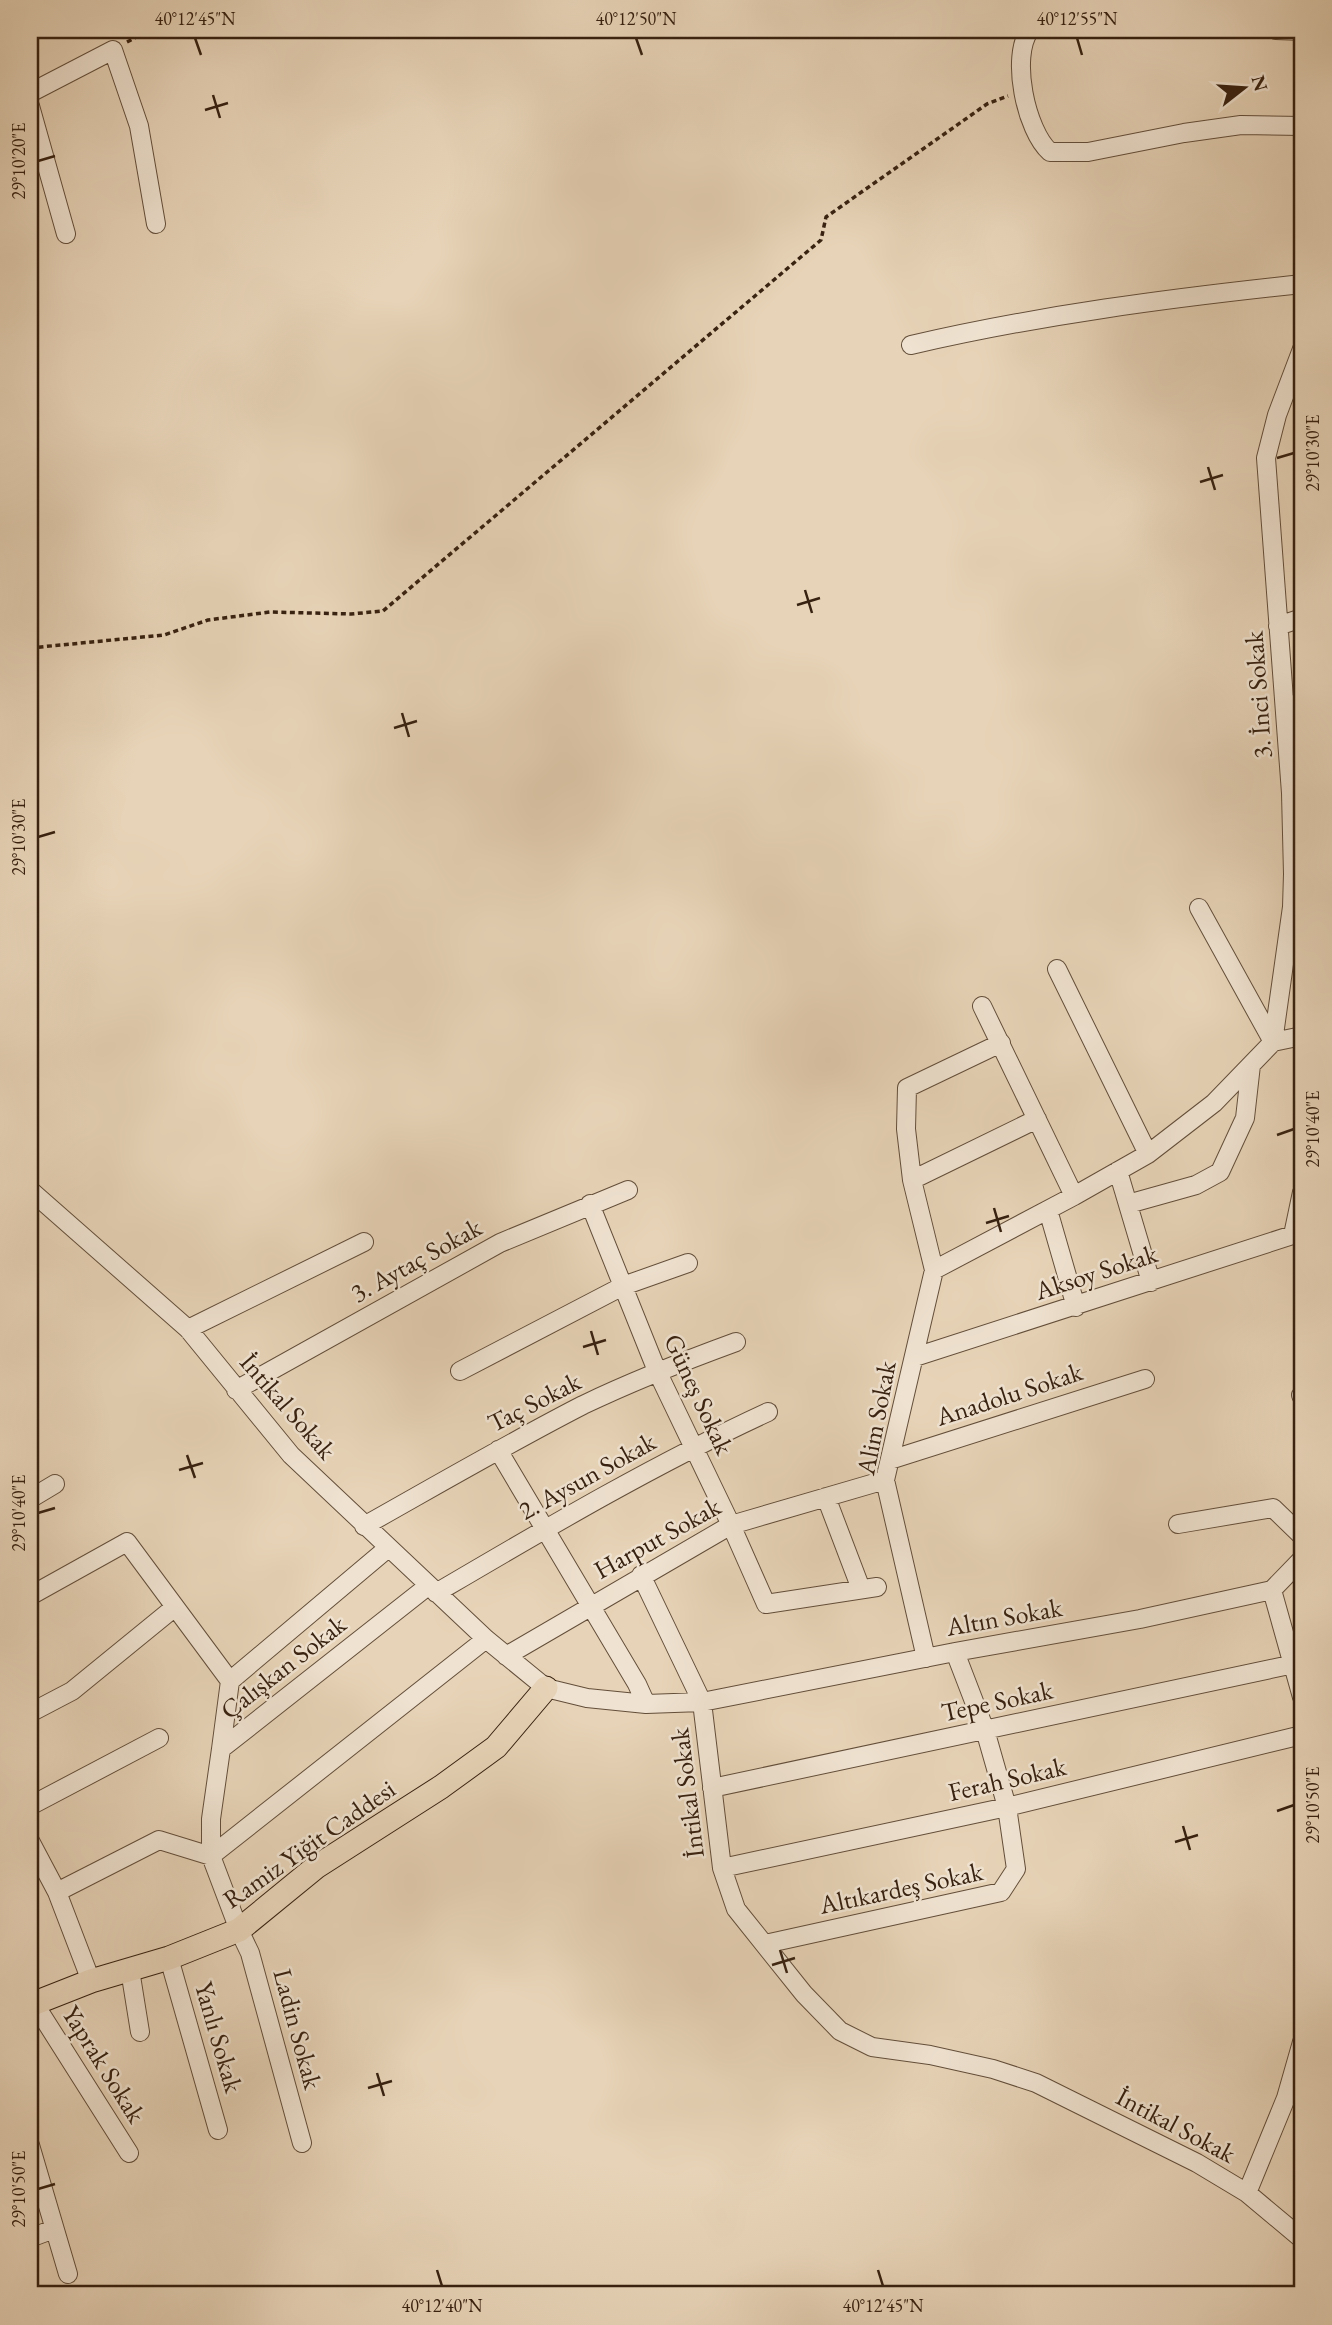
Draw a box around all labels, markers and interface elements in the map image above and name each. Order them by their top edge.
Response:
text: 40°12'45"N [155,7,236,30]
text: 40°12'50"N [596,7,677,30]
text: 40°12'55"N [1037,7,1118,30]
north arrow [1210,52,1280,122]
text: N [1246,72,1274,95]
text: 29°10'20"E [7,123,30,199]
text: 29°10'30"E [1301,415,1324,491]
street label: 3. İnci Sokak [1237,629,1279,760]
text: 29°10'30"E [7,799,30,875]
text: 29°10'40"E [1301,1091,1324,1167]
street label: 3. Aytaç Sokak [344,1210,488,1310]
street label: Aksoy Sokak [1030,1236,1162,1308]
street label: Güneş Sokak [656,1328,742,1461]
street label: İntikal Sokak [232,1346,344,1467]
street label: Anadolu Sokak [930,1354,1087,1434]
street label: Alim Sokak [848,1357,904,1479]
street label: Taç Sokak [482,1364,587,1440]
street label: 2. Aysun Sokak [512,1424,662,1528]
text: 29°10'40"E [7,1475,30,1551]
street label: Harput Sokak [588,1489,727,1587]
street label: Altın Sokak [942,1590,1065,1644]
street label: Çalışkan Sokak [213,1607,353,1727]
street label: Tepe Sokak [938,1672,1057,1729]
street label: İntikal Sokak [662,1725,712,1860]
street label: Ferah Sokak [945,1749,1070,1809]
text: 29°10'50"E [1301,1767,1324,1843]
street label: Ramiz Yiğit Caddesi [216,1772,402,1916]
street label: Altıkardeş Sokak [815,1854,987,1922]
street label: Ladin Sokak [266,1965,331,2094]
street label: Yanlı Sokak [187,1978,251,2097]
street label: Yaprak Sokak [55,1999,154,2130]
street label: İntikal Sokak [1110,2079,1242,2171]
text: 29°10'50"E [7,2151,30,2227]
text: 40°12'40"N [402,2294,483,2317]
text: 40°12'45"N [843,2294,924,2317]

